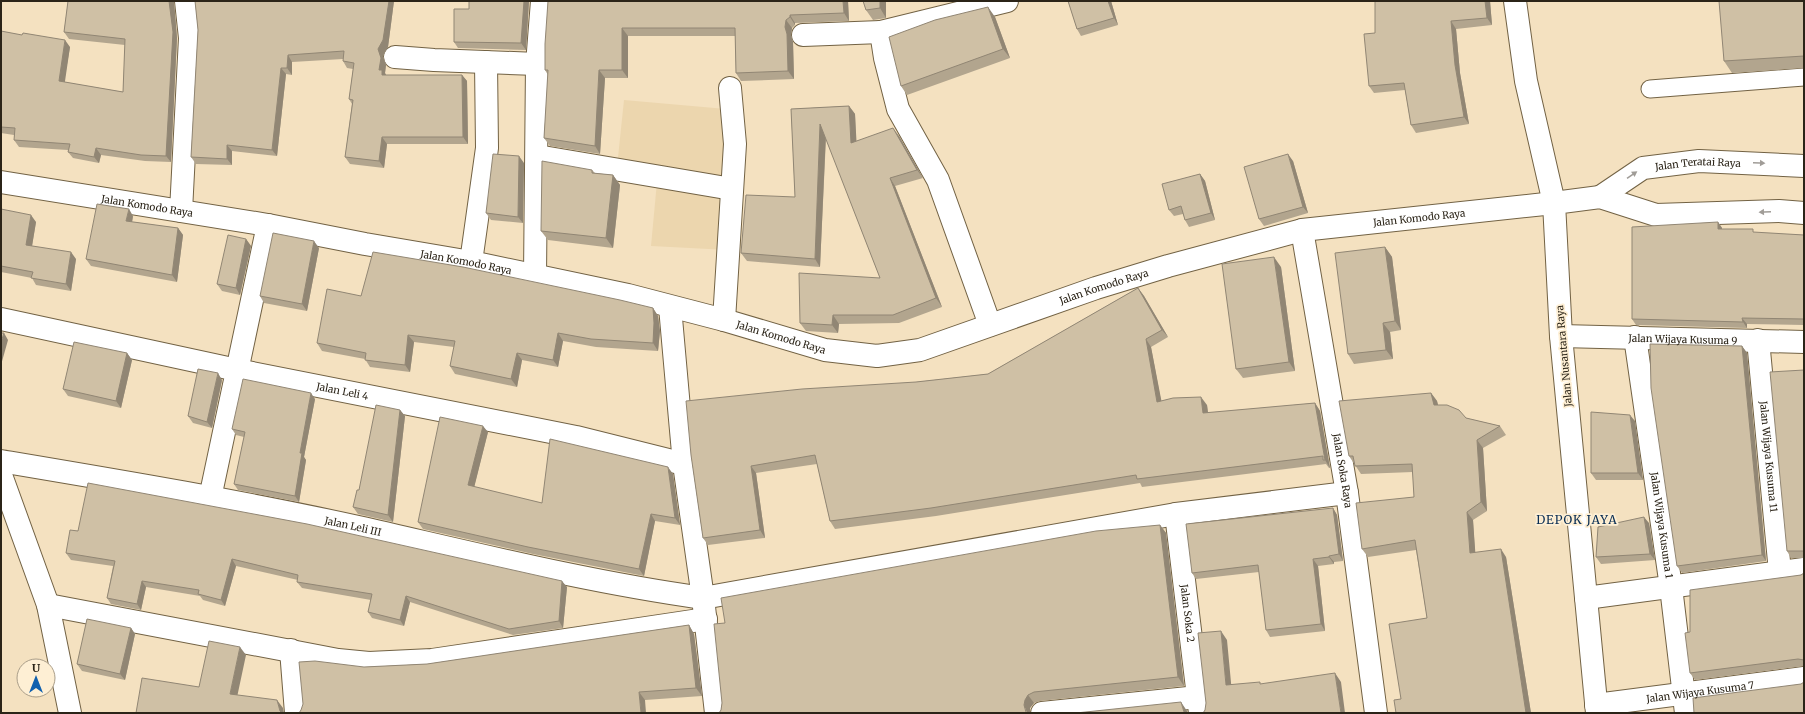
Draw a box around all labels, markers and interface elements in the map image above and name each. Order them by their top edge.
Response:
street label: Jalan Teratai Raya [1653,154,1742,173]
one-way arrow [1753,160,1765,167]
one-way arrow [1627,171,1637,179]
street label: Jalan Komodo Raya [99,192,195,219]
street label: Jalan Komodo Raya [1371,206,1467,229]
one-way arrow [1758,209,1771,215]
street label: Jalan Komodo Raya [418,247,514,277]
street label: Jalan Komodo Raya [1057,266,1150,307]
street label: Jalan Nusantara Raya [1553,304,1575,408]
street label: Jalan Komodo Raya [734,317,828,357]
street label: Jalan Wijaya Kusuma 9 [1627,331,1738,347]
street label: Jalan Leli 4 [314,379,370,402]
street label: Jalan Wijaya Kusuma 11 [1757,399,1781,513]
street label: Jalan Soka Raya [1330,431,1355,509]
street label: Jalan Wijaya Kusuma 1 [1648,470,1676,580]
district label: DEPOK JAYA [1536,512,1618,527]
street label: Jalan Leli III [322,513,383,539]
street label: Jalan Soka 2 [1178,583,1198,643]
north arrow [16,658,56,698]
text: U [32,661,41,675]
street label: Jalan Wijaya Kusuma 7 [1644,678,1755,705]

